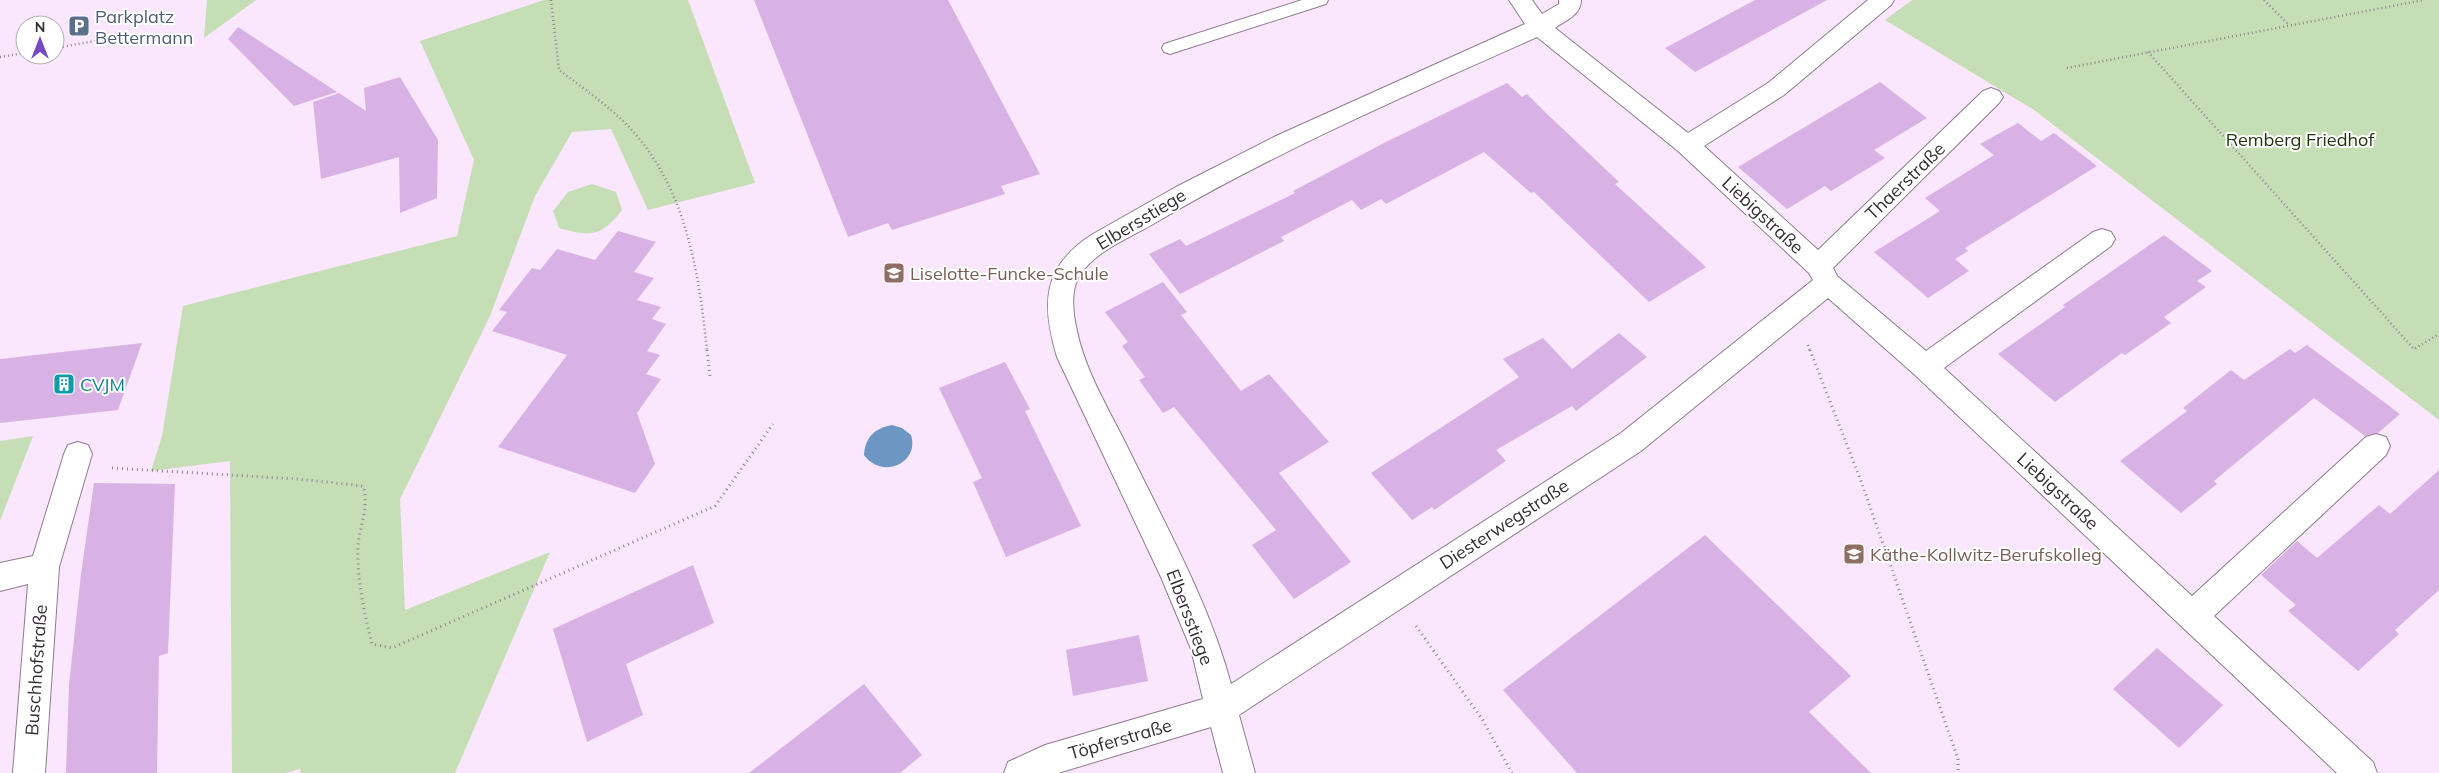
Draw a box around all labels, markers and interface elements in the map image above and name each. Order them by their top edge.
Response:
place label: Parkplatz Bettermann [95,5,193,49]
parking icon: Parkplatz Bettermann [67,14,91,38]
north arrow [15,15,65,65]
text: N [35,18,45,36]
park label: Remberg Friedhof [2226,128,2375,151]
street label: Thaerstraße [1860,137,1950,225]
street label: Liebigstraße [1717,171,1809,259]
street label: Elbersstiege [1092,183,1190,255]
school or university icon: Liselotte-Funcke-Schule [882,261,906,285]
place label: Liselotte-Funcke-Schule [910,262,1109,285]
building icon: CVJM [52,372,76,396]
place label: CVJM [80,373,125,396]
street label: Liebigstraße [2012,447,2104,535]
street label: Diesterwegstraße [1435,474,1573,574]
school or university icon: Käthe-Kollwitz-Berufskolleg [1842,542,1866,566]
place label: Käthe-Kollwitz-Berufskolleg [1870,543,2102,566]
street label: Elbersstiege [1161,566,1219,668]
street label: Buschhofstraße [20,604,52,736]
street label: Töpferstraße [1066,713,1174,765]

